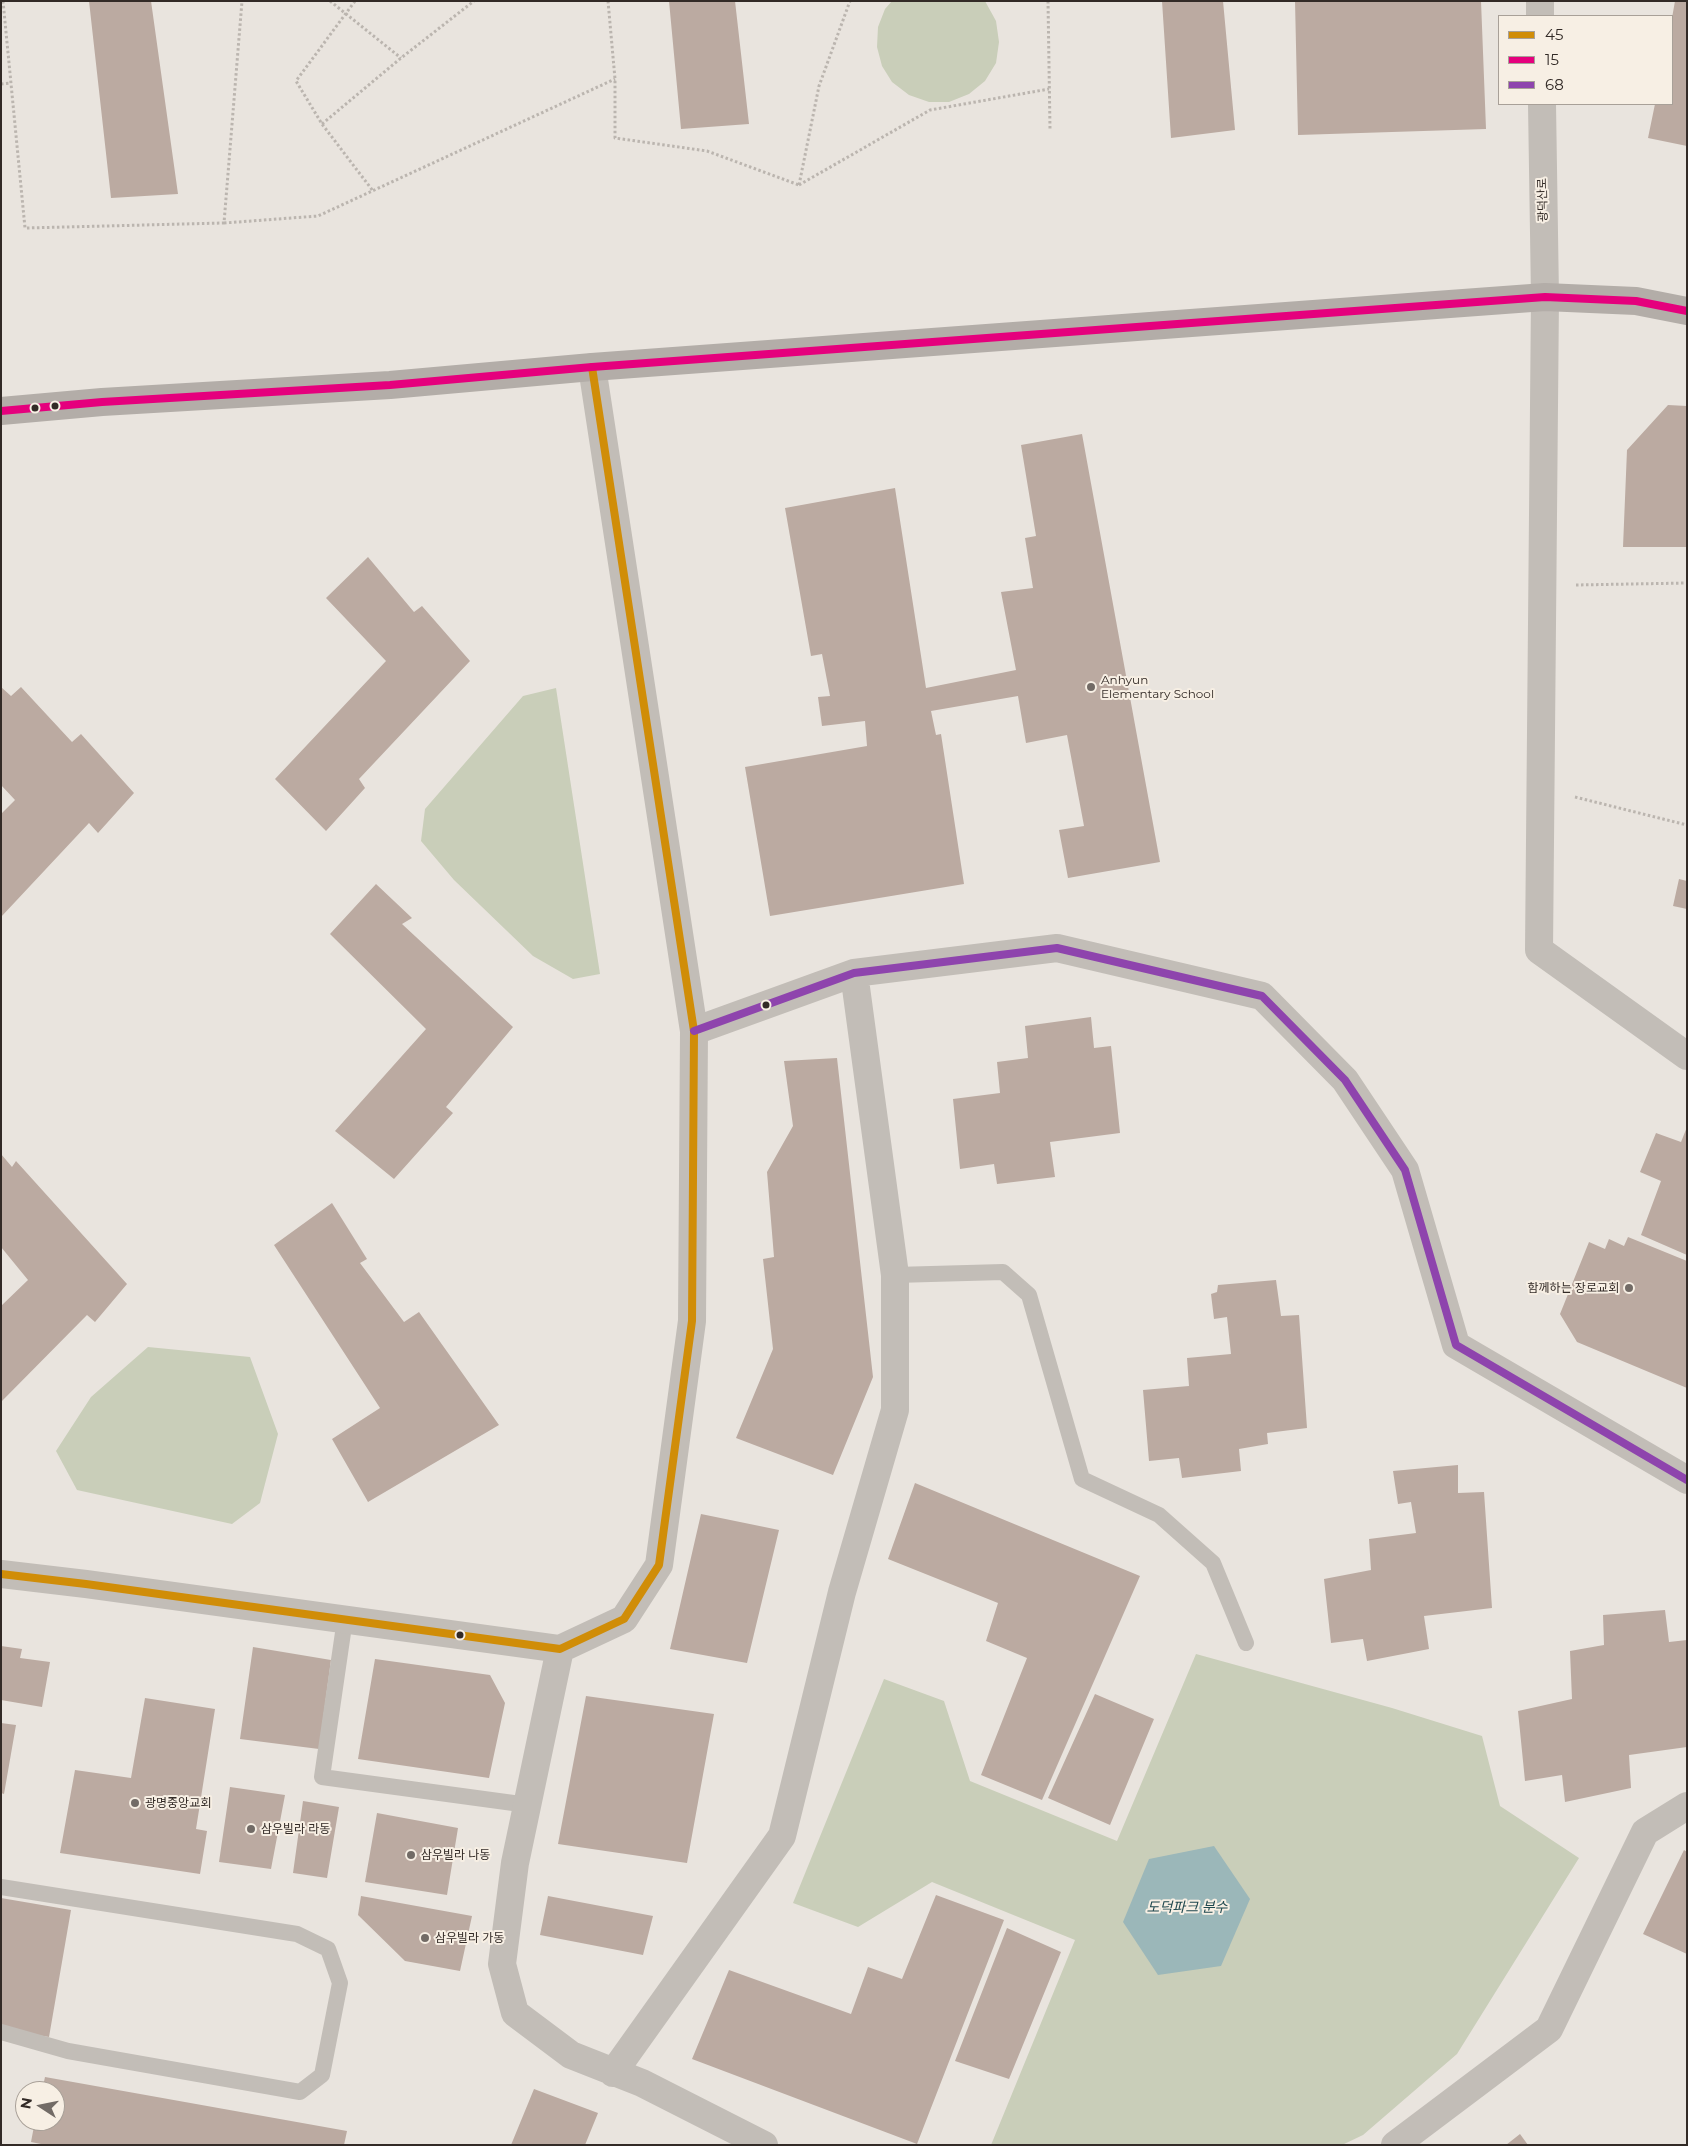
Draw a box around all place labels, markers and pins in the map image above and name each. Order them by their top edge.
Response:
unlabelled marker [50,401,60,411]
unlabelled marker [30,403,40,413]
place label: Anhyun Elementary School [1101,673,1214,701]
marker: Anhyun Elementary School [1085,681,1097,693]
unlabelled marker [761,1000,771,1010]
place label: 함께하는 장로교회 [1528,1281,1619,1295]
marker: 함께하는 장로교회 [1623,1282,1635,1294]
unlabelled marker [455,1630,465,1640]
place label: 광명중앙교회 [145,1796,211,1810]
marker: 광명중앙교회 [129,1797,141,1809]
place label: 삼우빌라 라동 [261,1822,330,1836]
marker: 삼우빌라 라동 [245,1823,257,1835]
place label: 삼우빌라 나동 [421,1848,490,1862]
marker: 삼우빌라 나동 [405,1849,417,1861]
place label: 삼우빌라 가동 [435,1931,504,1945]
marker: 삼우빌라 가동 [419,1932,431,1944]

